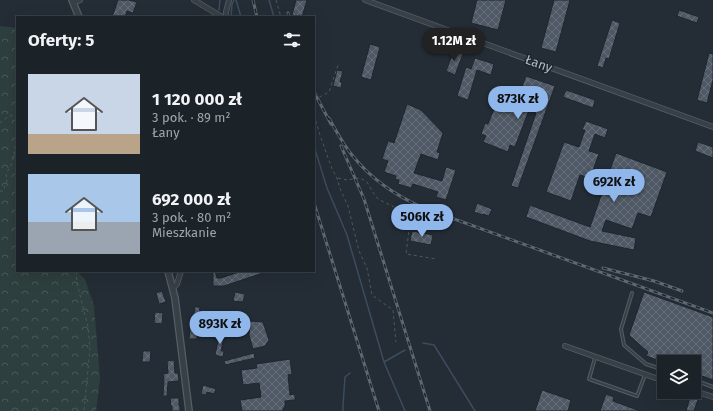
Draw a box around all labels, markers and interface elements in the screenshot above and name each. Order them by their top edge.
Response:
pin: 1.12M zł [413,28,495,62]
icon: filters [281,29,303,51]
text: Oferty: 5 [28,30,94,51]
text: 1.12M zł [432,33,476,48]
street label: Łany [523,52,555,75]
pin: 873K zł [481,86,555,120]
text: 1 120 000 zł [152,89,242,110]
icon: home [60,90,108,138]
text: 873K zł [497,91,539,106]
text: 3 pok. · 89 m² [152,110,231,125]
text: Łany [152,125,180,140]
pin: 692K zł [577,169,651,203]
text: 692K zł [593,174,635,189]
text: 692 000 zł [152,189,231,210]
icon: home [60,190,108,238]
pin: 506K zł [385,204,459,238]
text: 506K zł [400,209,444,224]
text: 3 pok. · 80 m² [152,210,231,225]
text: Mieszkanie [152,225,217,240]
pin: 893K zł [183,311,257,345]
text: 893K zł [199,316,241,331]
map controls [657,355,701,399]
button: layers [657,355,701,399]

